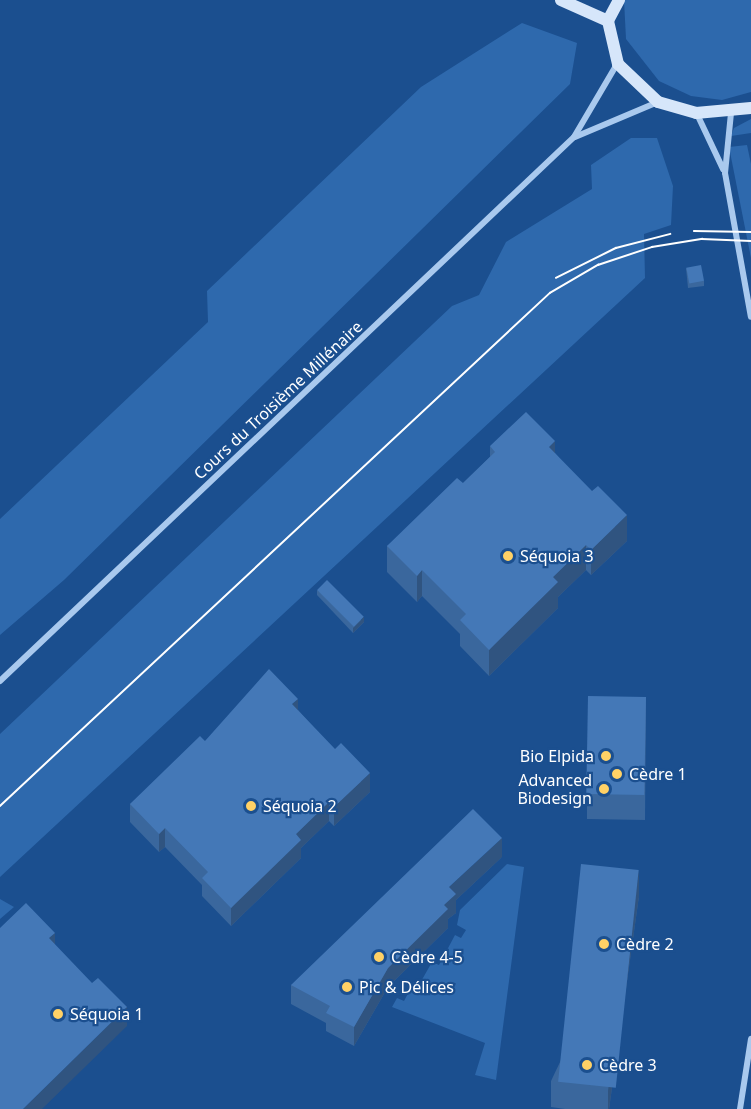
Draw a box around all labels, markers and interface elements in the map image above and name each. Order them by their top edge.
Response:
street label: Cours du Troisième Millénaire [190,317,366,483]
place label: Séquoia 3 [520,546,594,566]
marker: Séquoia 3 [501,549,515,563]
place label: Bio Elpida [520,746,594,766]
marker: Bio Elpida [599,749,613,763]
place label: Cèdre 1 [629,764,687,784]
marker: Cèdre 1 [610,767,624,781]
place label: Advanced Biodesign [517,770,592,808]
marker: Advanced Biodesign [597,782,611,796]
place label: Séquoia 2 [263,796,337,816]
marker: Séquoia 2 [244,799,258,813]
place label: Cèdre 2 [616,934,674,954]
marker: Cèdre 2 [597,937,611,951]
place label: Cèdre 4-5 [391,947,463,967]
marker: Cèdre 4-5 [372,950,386,964]
place label: Pic & Délices [359,977,454,997]
marker: Pic & Délices [340,980,354,994]
place label: Séquoia 1 [70,1004,144,1024]
marker: Séquoia 1 [51,1007,65,1021]
place label: Cèdre 3 [599,1055,657,1075]
marker: Cèdre 3 [580,1058,594,1072]

